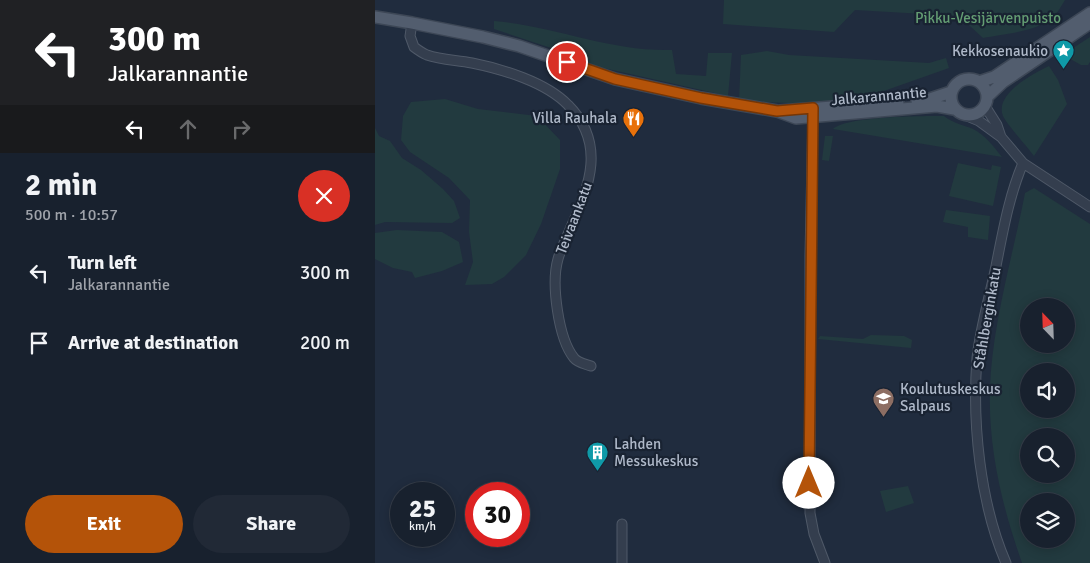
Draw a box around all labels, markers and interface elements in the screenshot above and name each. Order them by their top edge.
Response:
park label: Pikku-Vesijärvenpuisto [915,9,1061,27]
text: 300 m [108,17,201,60]
icon: left [25,20,90,85]
place icon: Kekkosenaukio [1052,39,1076,70]
pin [546,41,588,83]
place label: Kekkosenaukio [952,42,1048,60]
icon: arrive [553,48,581,76]
text: Jalkarannantie [108,60,248,87]
street label: Jalkarannantie [831,83,927,109]
restaurant icon: Villa Rauhala [621,106,645,137]
place label: Villa Rauhala [532,109,617,127]
icon: left [121,115,149,143]
icon: ahead [174,115,202,143]
icon: right [227,115,255,143]
text: 2 min [25,167,97,204]
button: close [298,170,350,222]
street label: Teivaankatu [552,179,596,257]
text: 500 m · 10:57 [25,205,118,225]
text: Turn left [68,251,137,275]
icon: left [25,259,53,287]
text: 300 m [300,261,350,285]
street label: Ståhlberginkatu [969,266,1005,370]
text: Jalkarannantie [68,275,170,295]
north arrow [1020,298,1075,352]
map controls [1020,298,1075,548]
icon: arrive [25,329,53,357]
text: Arrive at destination [68,331,239,355]
text: 200 m [300,331,350,355]
button: sound [1020,363,1075,418]
place label: Koulutuskeskus Salpaus [900,380,1001,415]
school or university icon: Koulutuskeskus Salpaus [872,386,896,417]
button: search [1020,428,1075,483]
place label: Lahden Messukeskus [614,435,699,470]
building icon: Lahden Messukeskus [586,441,610,472]
position arrow [782,456,834,508]
speed limit sign: 30 [465,482,530,547]
text: 25 [409,493,436,524]
button: layers [1020,493,1075,548]
button: Exit [25,495,183,553]
button: Share [193,495,350,553]
text: km/h [409,519,436,534]

